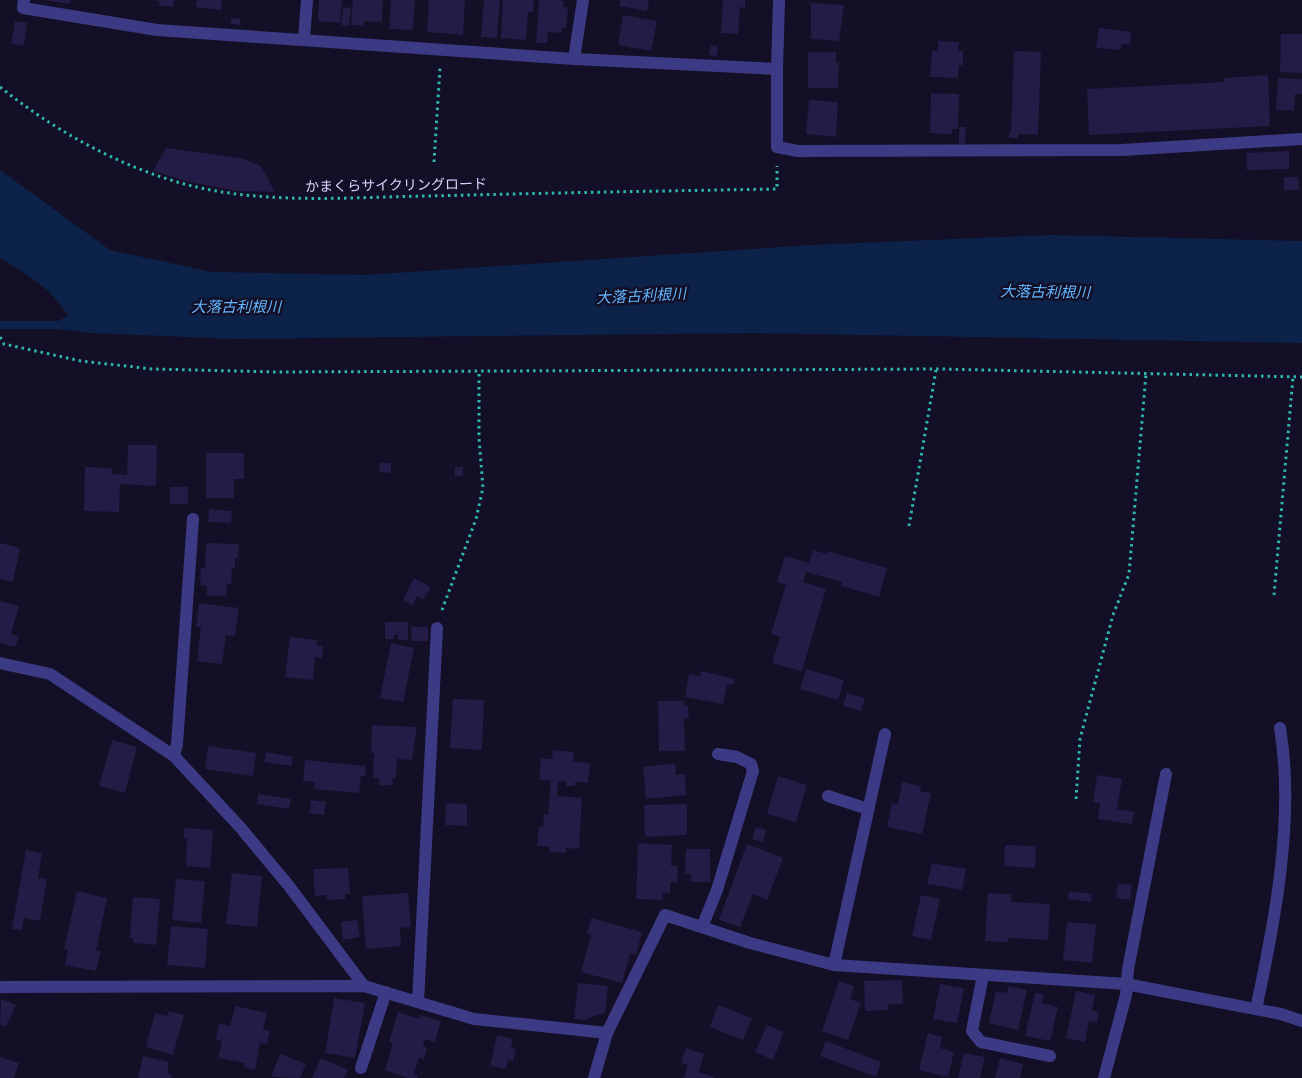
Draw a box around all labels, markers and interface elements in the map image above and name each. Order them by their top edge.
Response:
street label: かまくらサイクリングロード [305,175,487,195]
water label: 大落古利根川 [1000,282,1092,302]
water label: 大落古利根川 [596,285,688,307]
water label: 大落古利根川 [191,298,283,316]

